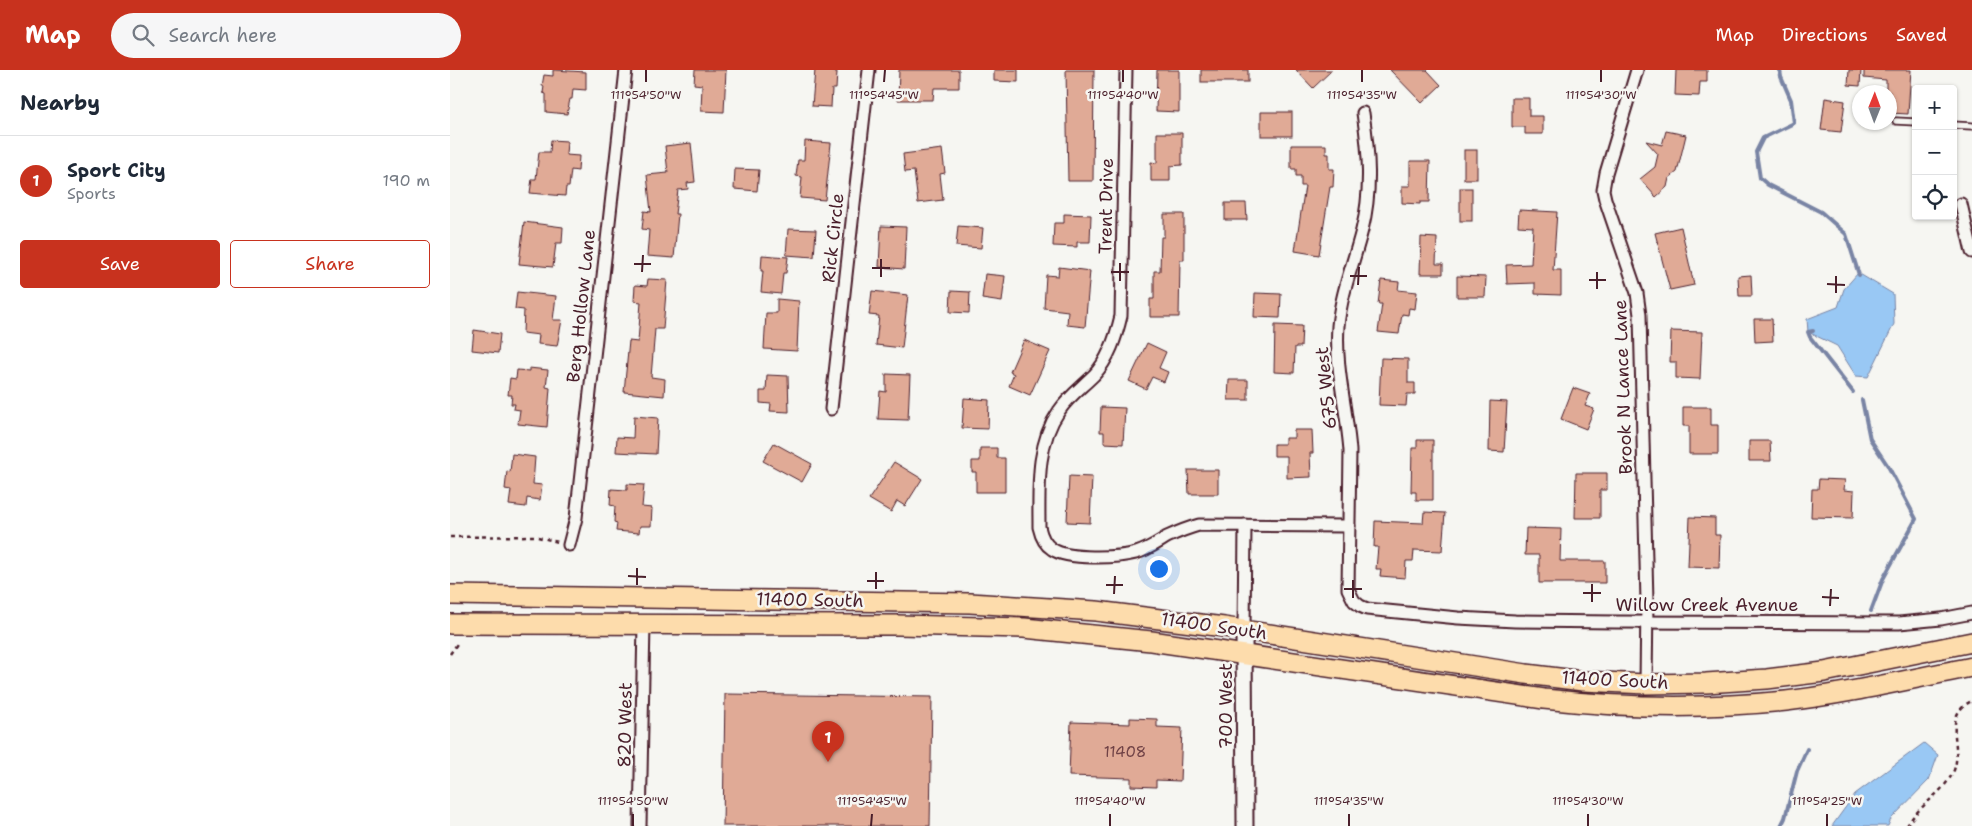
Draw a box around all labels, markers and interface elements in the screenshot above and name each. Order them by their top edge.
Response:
search box [111,13,461,58]
text: Map [25,19,81,51]
icon: search [129,21,157,49]
text: Search here [169,23,277,48]
text: Map [1716,23,1754,47]
text: Directions [1782,23,1868,47]
text: Saved [1896,23,1947,47]
north arrow [1852,85,1897,130]
map controls [1912,85,1957,220]
button: + [1912,85,1957,130]
text: 111°54'50"W [610,87,682,103]
text: 111°54'45"W [849,87,919,103]
text: 111°54'40"W [1087,87,1159,103]
text: 111°54'35"W [1327,87,1397,103]
text: 111°54'30"W [1565,87,1637,103]
text: Nearby [20,89,100,117]
button: − [1912,130,1957,175]
text: Sport City [67,158,166,183]
street label: Trent Drive [1093,158,1119,254]
text: 1 [32,170,40,191]
text: 190 m [383,170,430,191]
button: locate [1912,175,1957,220]
text: Sports [67,183,116,204]
street label: Rick Circle [816,192,850,284]
street label: Berg Hollow Lane [561,228,601,384]
button: Save [20,240,220,288]
button: Share [230,240,430,288]
street label: Brook N Lance Lane [1608,299,1638,475]
street label: 675 West [1310,346,1342,430]
your location [1146,556,1172,582]
street label: 11400 South [756,587,864,613]
street label: Willow Creek Avenue [1615,593,1799,617]
street label: 11400 South [1159,607,1269,645]
street label: 700 West [1214,663,1238,749]
street label: 11400 South [1561,665,1669,695]
street label: 820 West [612,682,638,768]
pin: 1 [812,721,844,762]
house number: 11408 [1104,742,1146,762]
text: 111°54'50"W [597,793,669,809]
text: 111°54'45"W [837,793,907,809]
text: 111°54'40"W [1074,793,1146,809]
text: 111°54'35"W [1314,793,1384,809]
text: 111°54'30"W [1552,793,1624,809]
text: 111°54'25"W [1792,793,1862,809]

